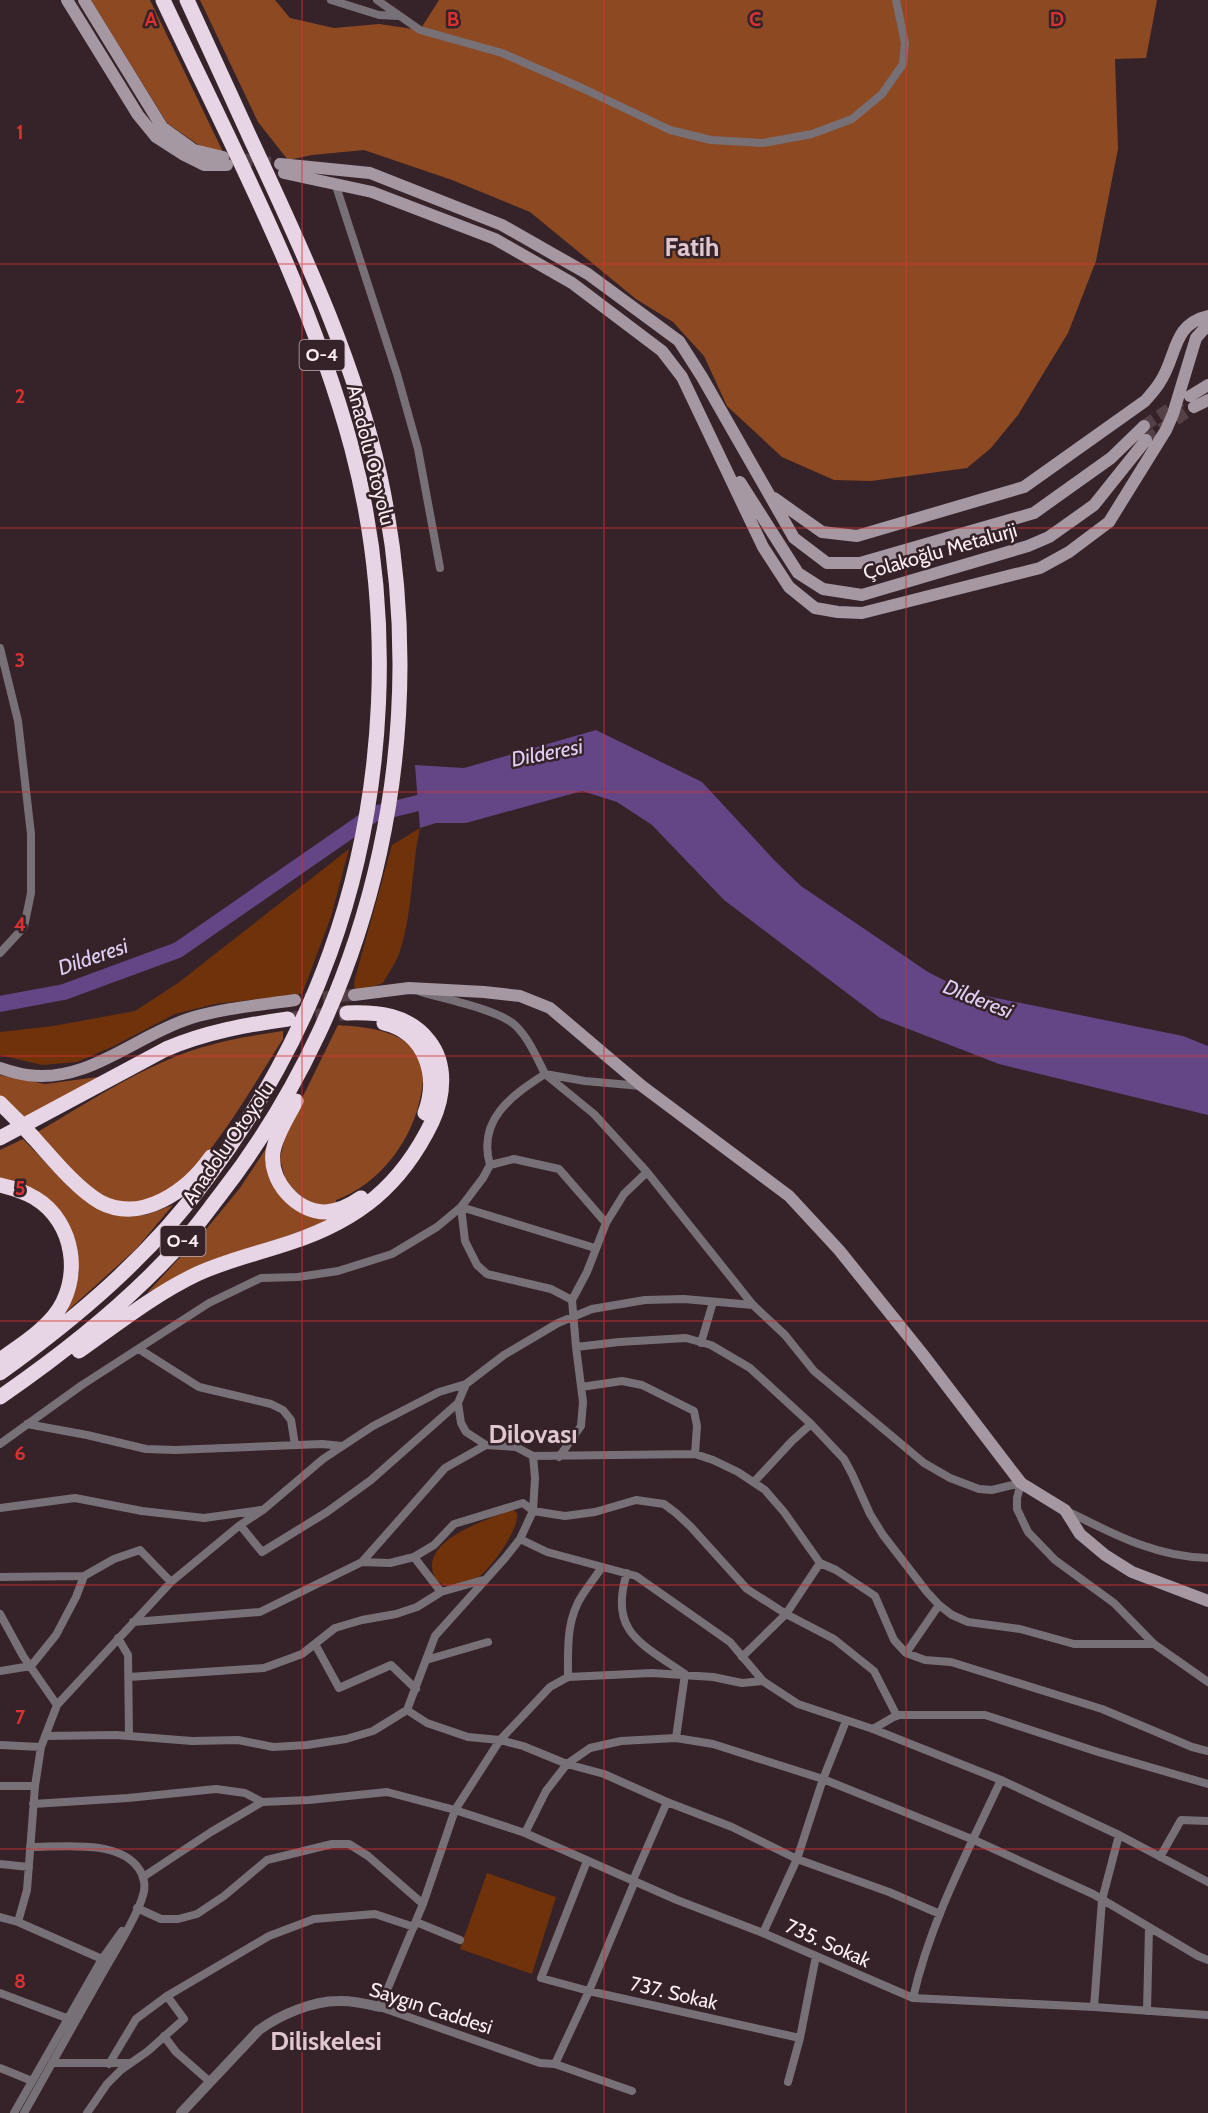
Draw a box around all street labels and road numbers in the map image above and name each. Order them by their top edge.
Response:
road number: O-4 [300,340,344,370]
street label: Anadolu Otoyolu [342,382,400,528]
street label: Çolakoğlu Metalurji [860,518,1020,584]
street label: Anadolu Otoyolu [177,1077,279,1209]
road number: O-4 [160,1226,206,1256]
street label: 735. Sokak [782,1914,874,1972]
street label: 737. Sokak [628,1971,720,2015]
street label: Saygın Caddesi [366,1977,496,2039]

